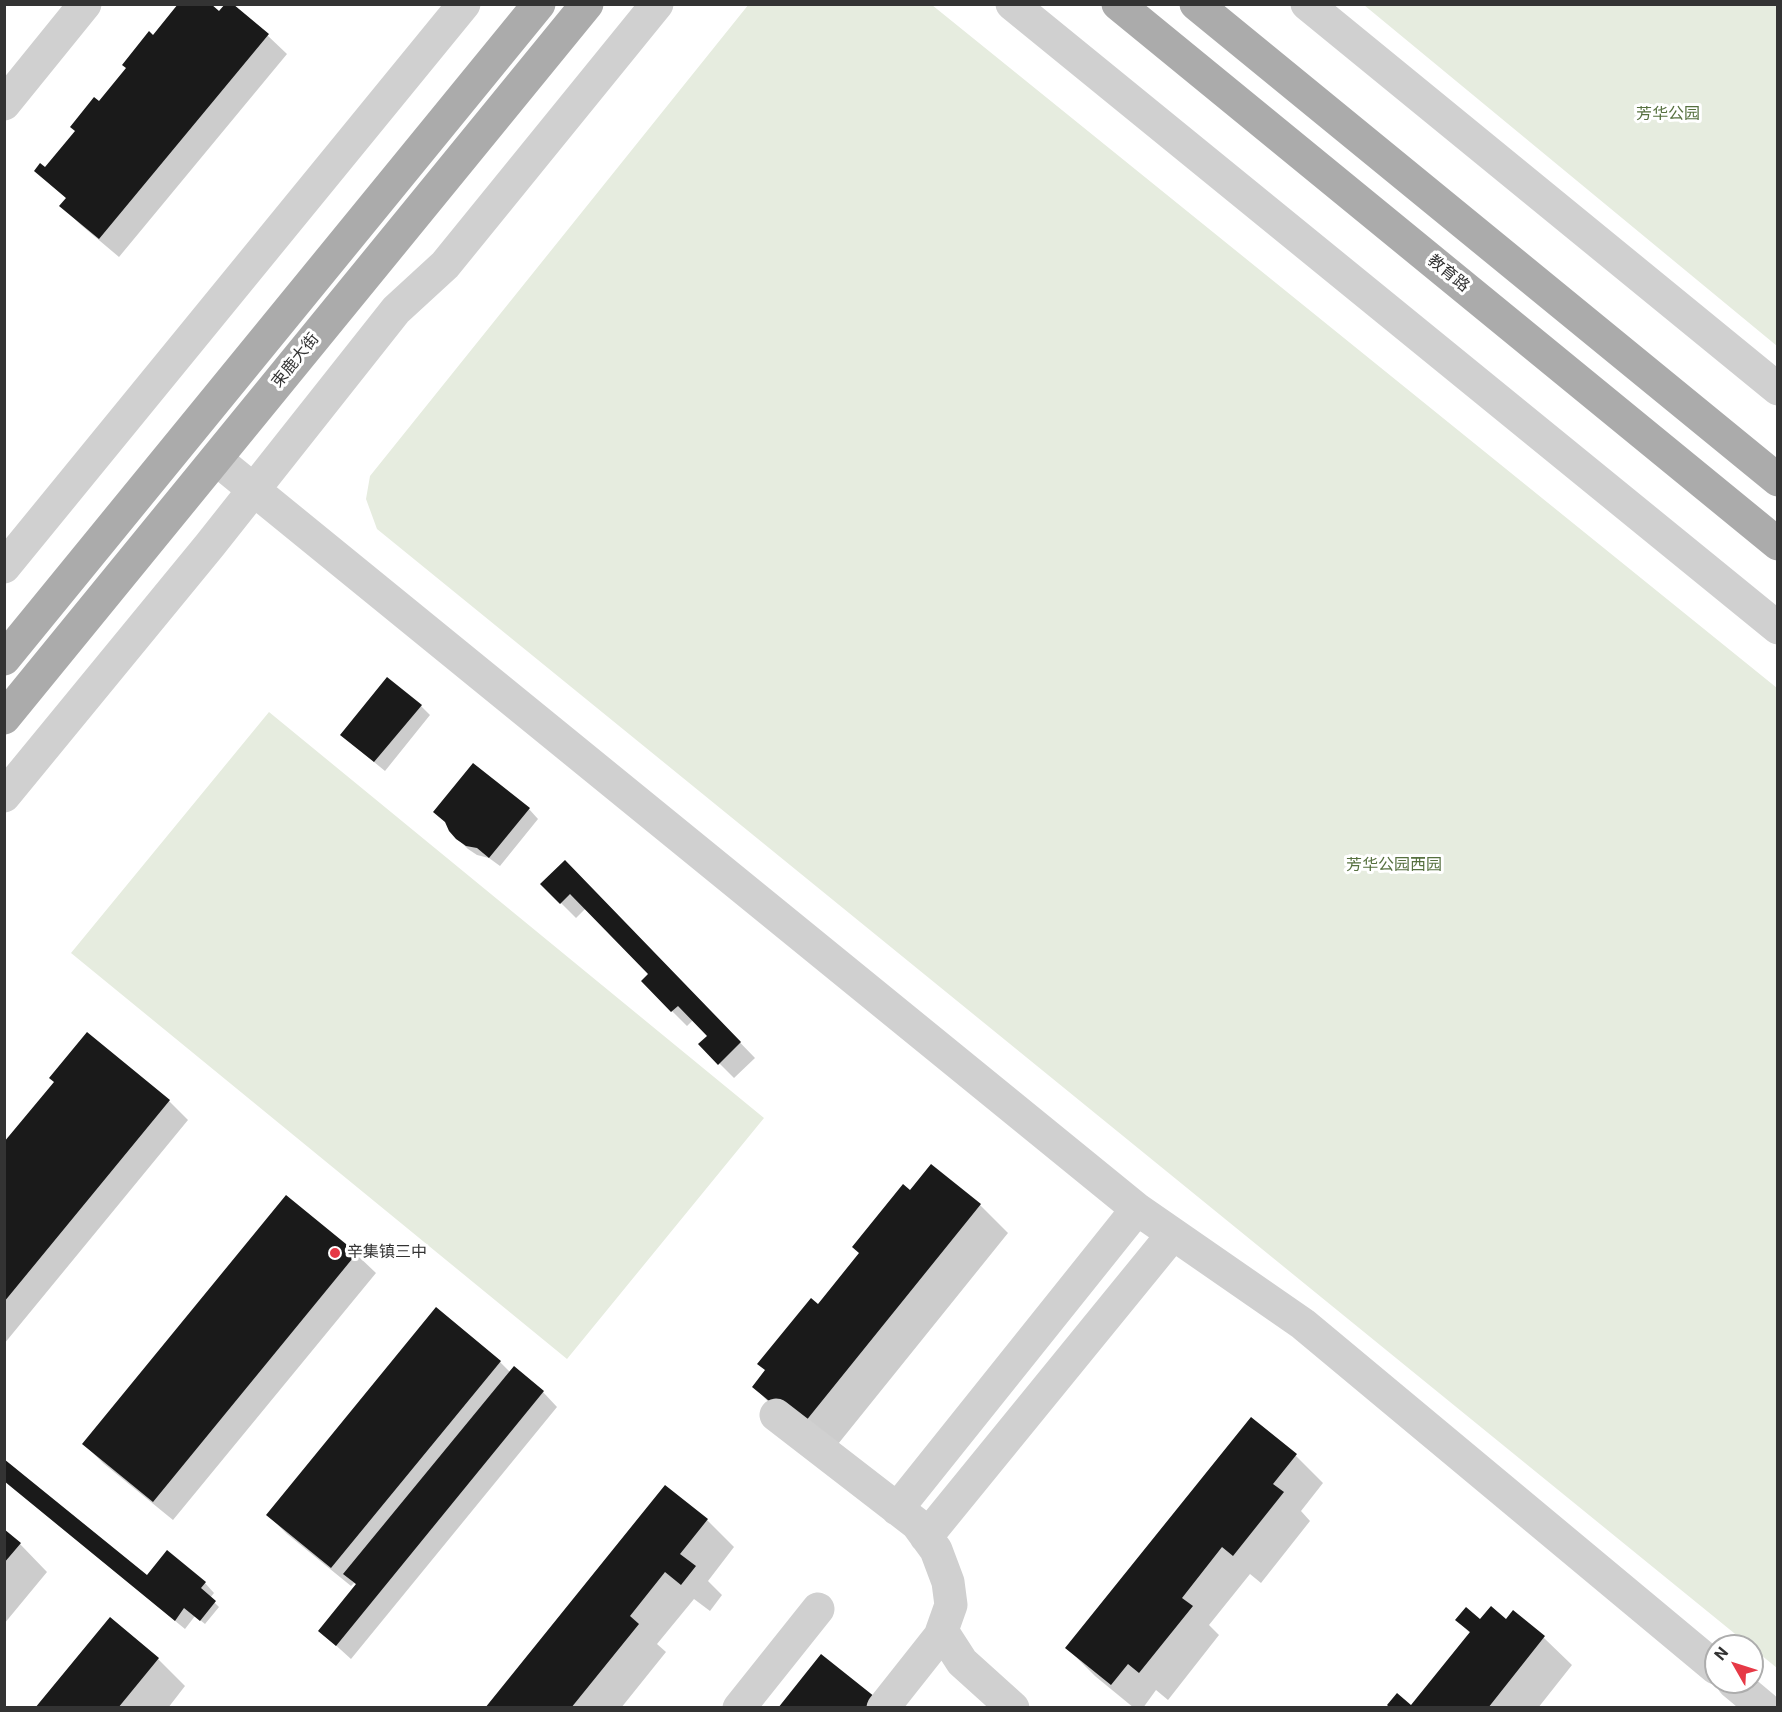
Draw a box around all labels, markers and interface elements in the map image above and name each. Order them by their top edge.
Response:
park label: 芳华公园 [1636,105,1700,125]
street label: 教育路 [1423,251,1473,297]
street label: 束鹿大街 [268,330,324,392]
park label: 芳华公园西园 [1346,856,1442,876]
place label: 辛集镇三中 [347,1243,427,1263]
marker: 辛集镇三中 [328,1246,342,1260]
north arrow [1704,1634,1764,1694]
text: N [1710,1643,1732,1664]

